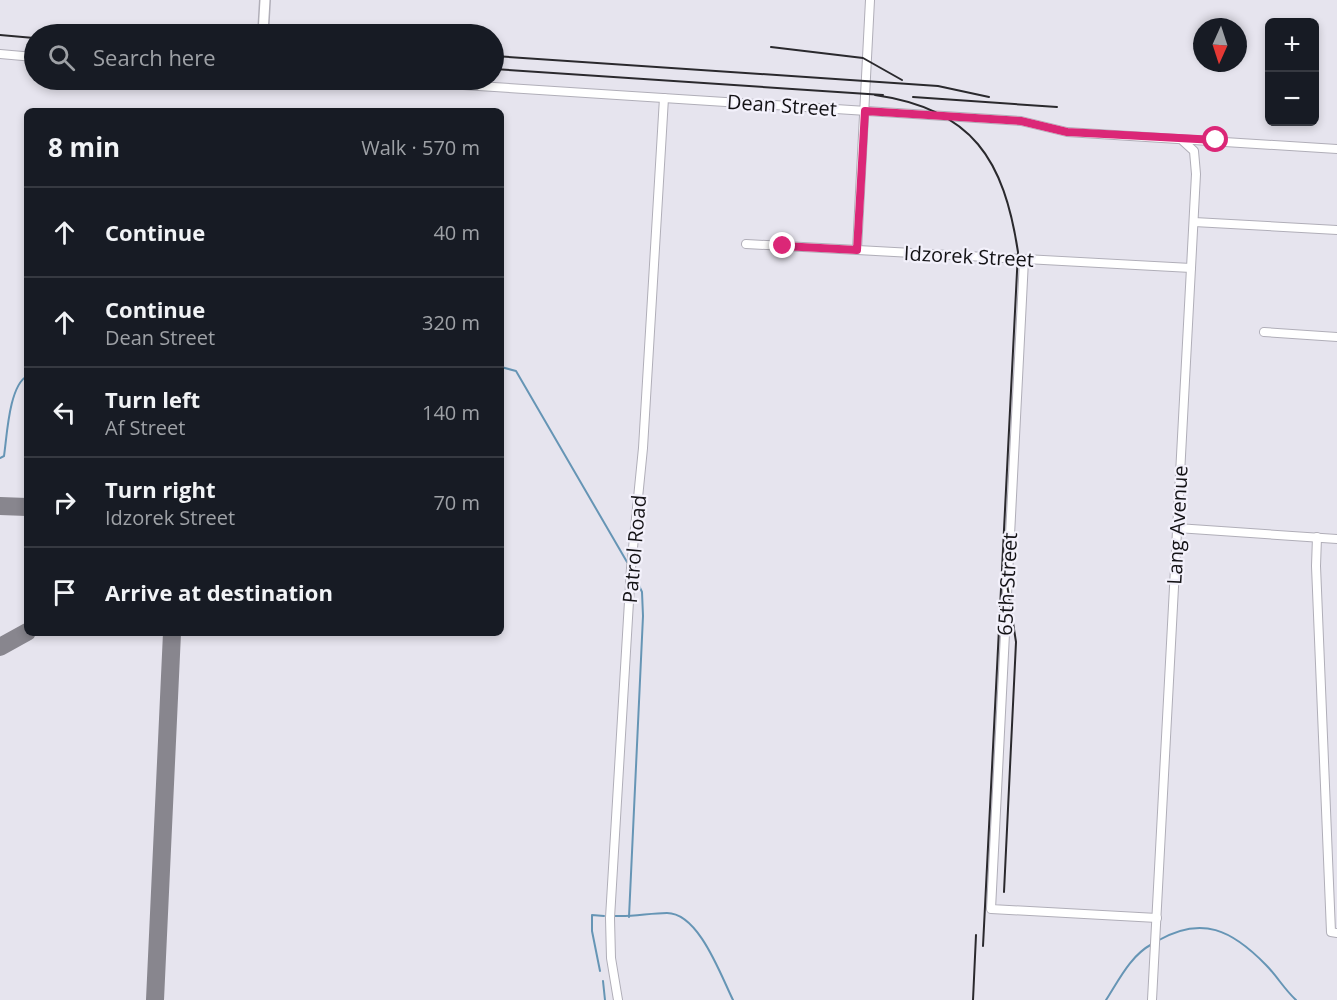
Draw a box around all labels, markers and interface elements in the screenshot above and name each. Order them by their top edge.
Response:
north arrow [1193,18,1247,72]
map controls [1265,18,1319,126]
button: + [1265,18,1319,72]
search box [24,24,504,90]
icon: search [45,41,78,74]
text: Search here [93,42,216,72]
button: − [1265,72,1319,126]
street label: Dean Street [726,88,838,122]
route start [1202,126,1228,152]
text: 8 min [48,129,120,165]
text: Walk · 570 m [361,134,480,161]
icon: ahead [48,216,81,249]
text: Continue [105,217,205,247]
text: 40 m [433,219,480,246]
route end [769,232,795,258]
street label: Idzorek Street [903,239,1035,273]
text: Continue [105,294,205,324]
icon: ahead [48,306,81,339]
text: 320 m [422,309,480,336]
text: Dean Street [105,324,215,351]
text: Turn left [105,384,200,414]
icon: left [48,396,81,429]
text: 140 m [422,399,480,426]
text: Af Street [105,414,185,441]
street label: Lang Avenue [1160,465,1194,585]
text: Turn right [105,474,216,504]
icon: right [48,486,81,519]
text: 70 m [433,489,480,516]
street label: Patrol Road [616,494,652,604]
text: Idzorek Street [105,504,235,531]
street label: 65th Street [991,532,1023,636]
icon: arrive [48,576,81,609]
text: Arrive at destination [105,577,333,607]

